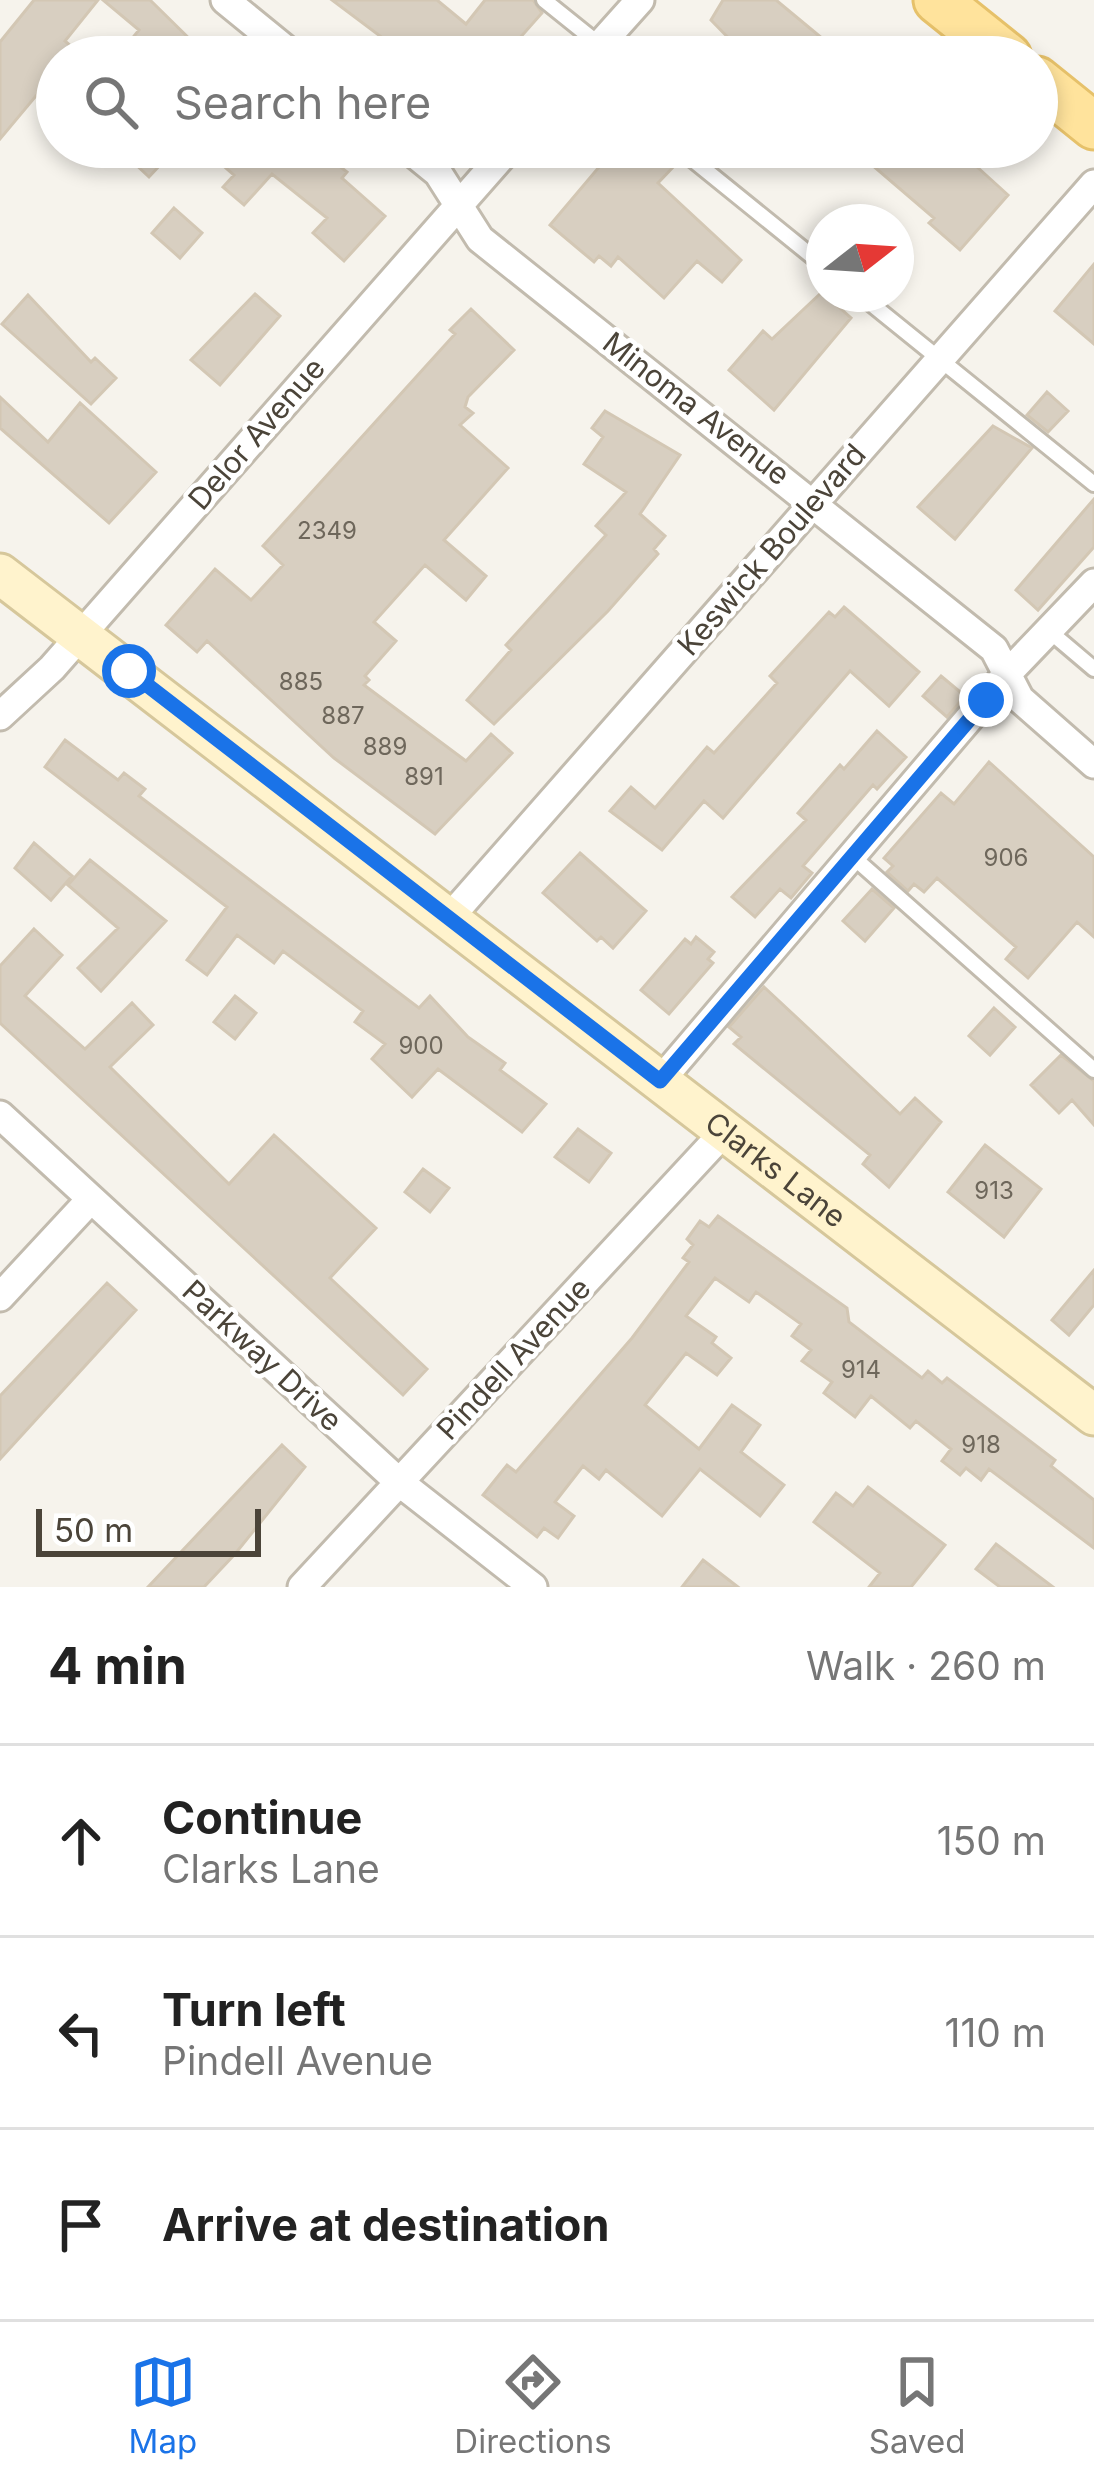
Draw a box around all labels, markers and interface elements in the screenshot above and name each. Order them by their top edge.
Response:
search box [36,36,1058,168]
icon: search [78,69,144,135]
text: Search here [174,75,431,130]
north arrow [806,204,914,312]
street label: Minoma Avenue [596,324,797,492]
street label: Delor Avenue [180,350,332,517]
street label: Keswick Boulevard [670,436,873,662]
house number: 2349 [297,516,357,545]
route start [102,644,156,698]
house number: 885 [279,667,323,696]
route end [959,673,1013,727]
house number: 887 [321,701,365,730]
house number: 889 [363,732,407,761]
house number: 891 [404,762,444,791]
house number: 906 [984,843,1028,872]
house number: 900 [398,1031,444,1060]
street label: Clarks Lane [699,1104,853,1235]
house number: 913 [974,1176,1014,1205]
street label: Pindell Avenue [429,1270,597,1447]
street label: Parkway Drive [175,1272,350,1438]
house number: 914 [841,1355,881,1384]
house number: 918 [961,1430,1001,1459]
scale bar [36,1503,261,1556]
text: 50 m [54,1510,133,1550]
text: 4 min [48,1635,187,1696]
text: Walk · 260 m [806,1642,1046,1689]
text: Continue [162,1790,362,1845]
icon: ahead [48,1808,114,1874]
text: 150 m [937,1817,1046,1864]
text: Clarks Lane [162,1845,380,1892]
text: Turn left [162,1982,346,2037]
icon: left [48,2000,114,2066]
text: 110 m [945,2009,1046,2056]
text: Pindell Avenue [162,2037,433,2084]
icon: arrive [48,2192,114,2258]
text: Arrive at destination [162,2197,609,2252]
tab: Map [129,2349,197,2461]
tab: Directions [454,2349,612,2461]
tab: Saved [869,2349,965,2461]

